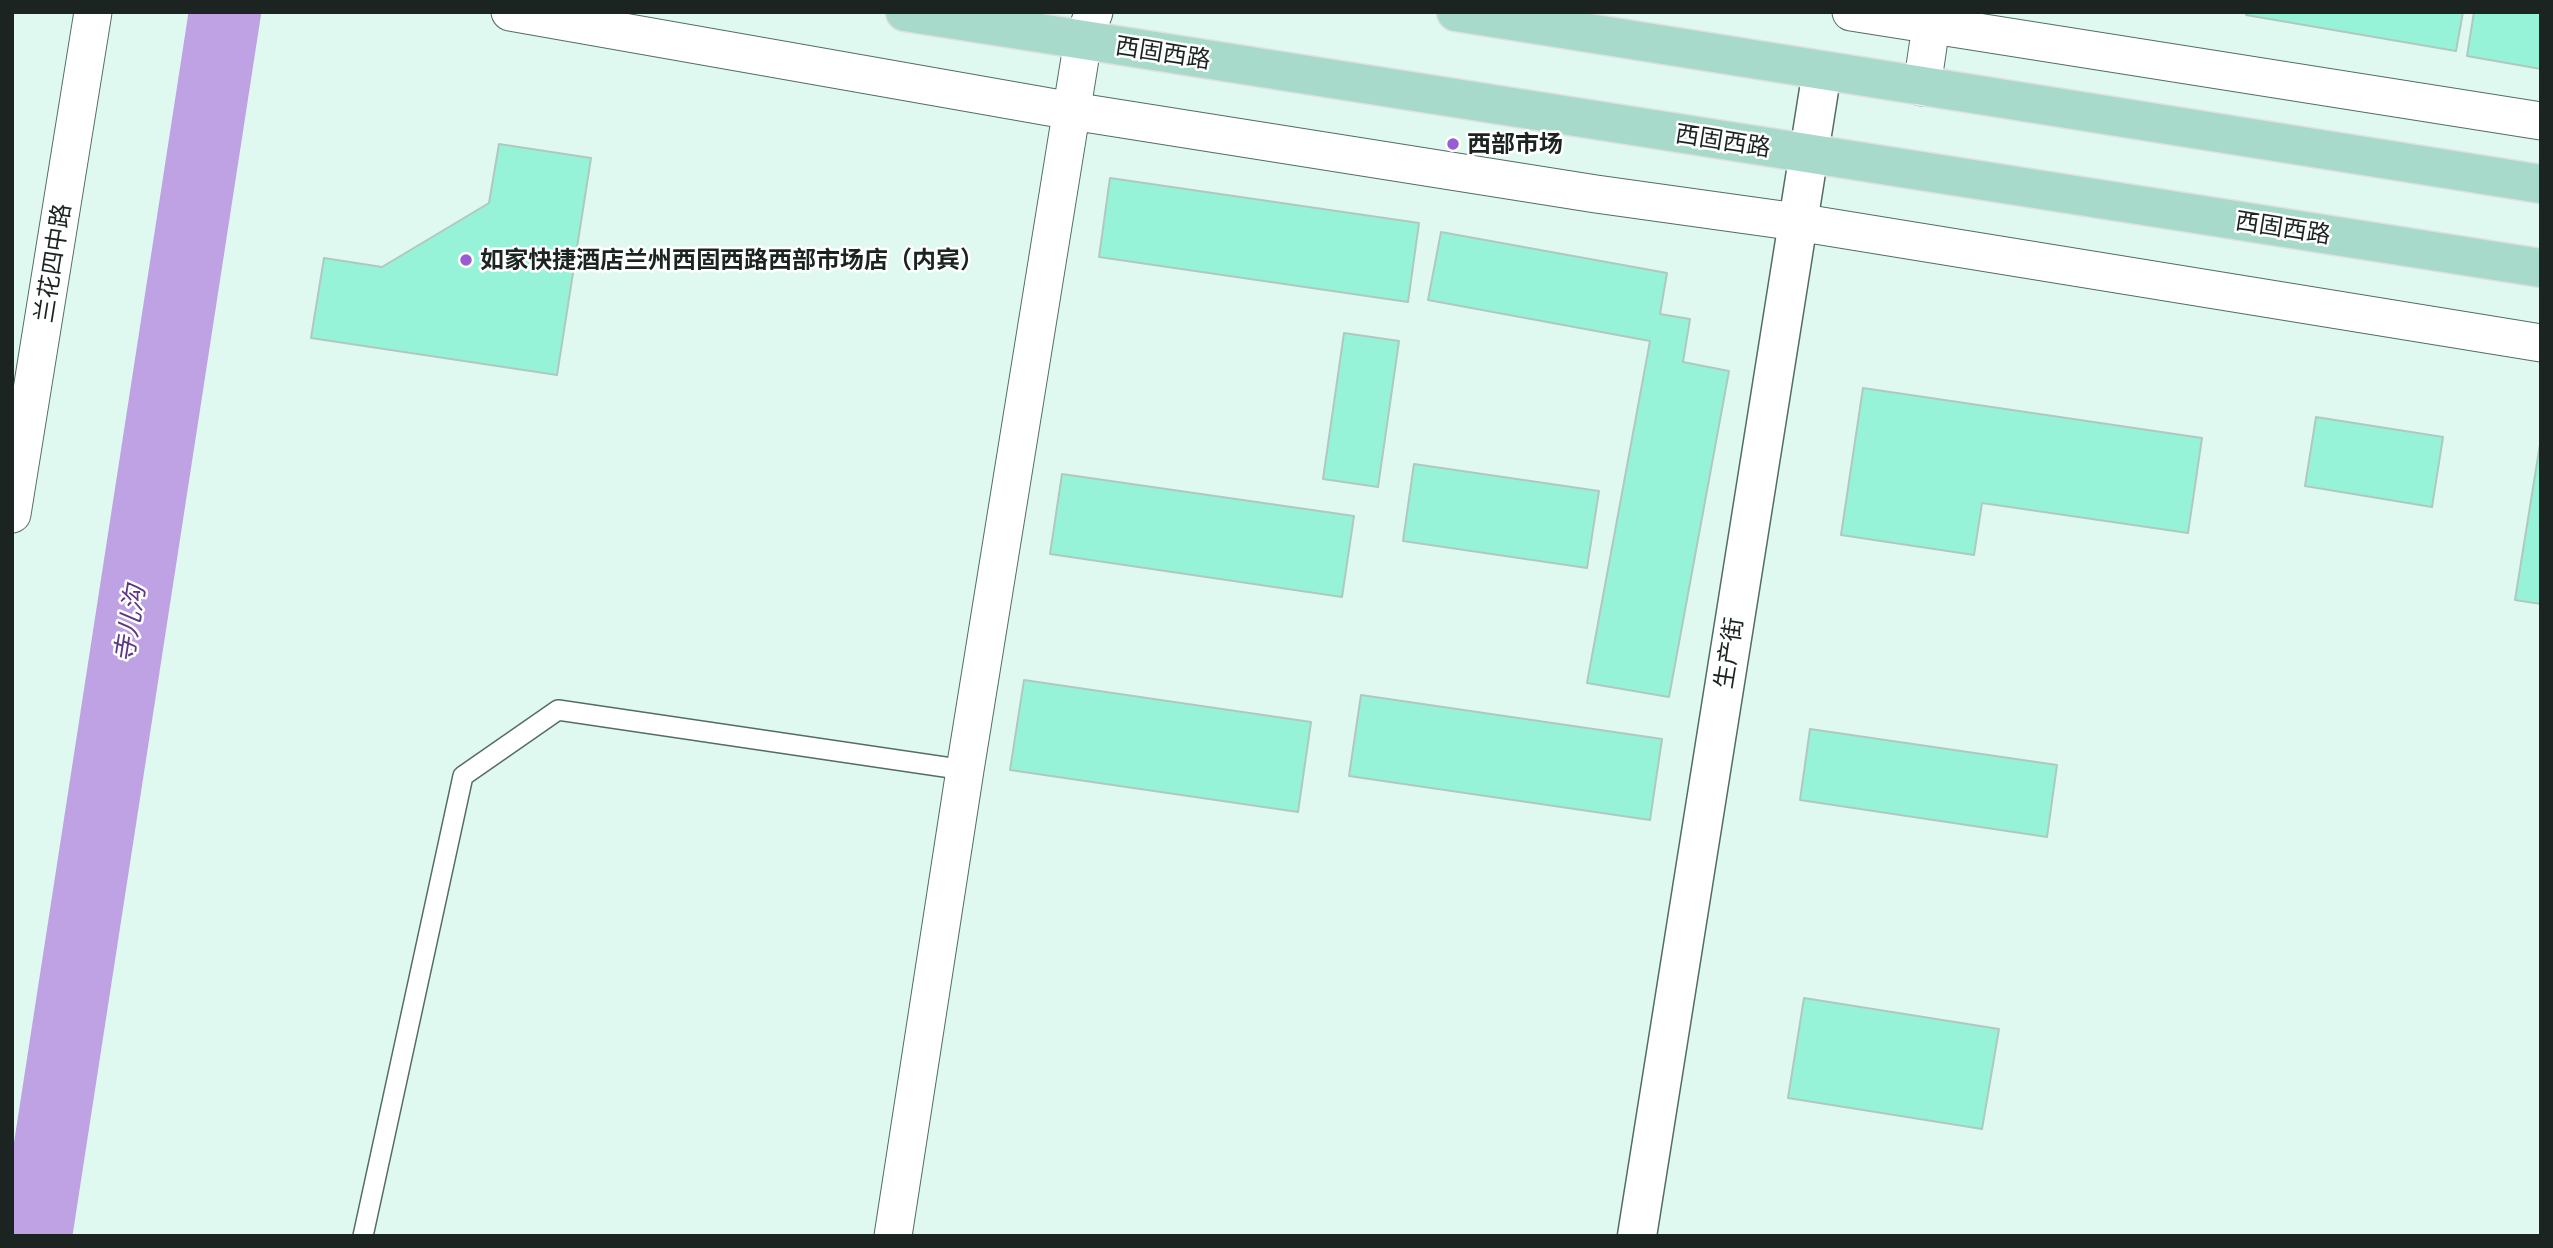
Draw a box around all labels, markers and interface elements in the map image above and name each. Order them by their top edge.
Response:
street label: 西固西路 [1113,31,1213,75]
street label: 西固西路 [1673,119,1773,163]
place label: 西部市场 [1467,130,1563,158]
marker: 西部市场 [1445,136,1461,152]
street label: 兰花四中路 [29,201,77,325]
street label: 西固西路 [2233,206,2333,250]
place label: 如家快捷酒店兰州西固西路西部市场店（内宾） [480,246,984,274]
marker: 如家快捷酒店兰州西固西路西部市场店（内宾） [458,252,474,268]
water label: 寺儿沟 [108,583,152,665]
street label: 生产街 [1709,615,1749,691]

